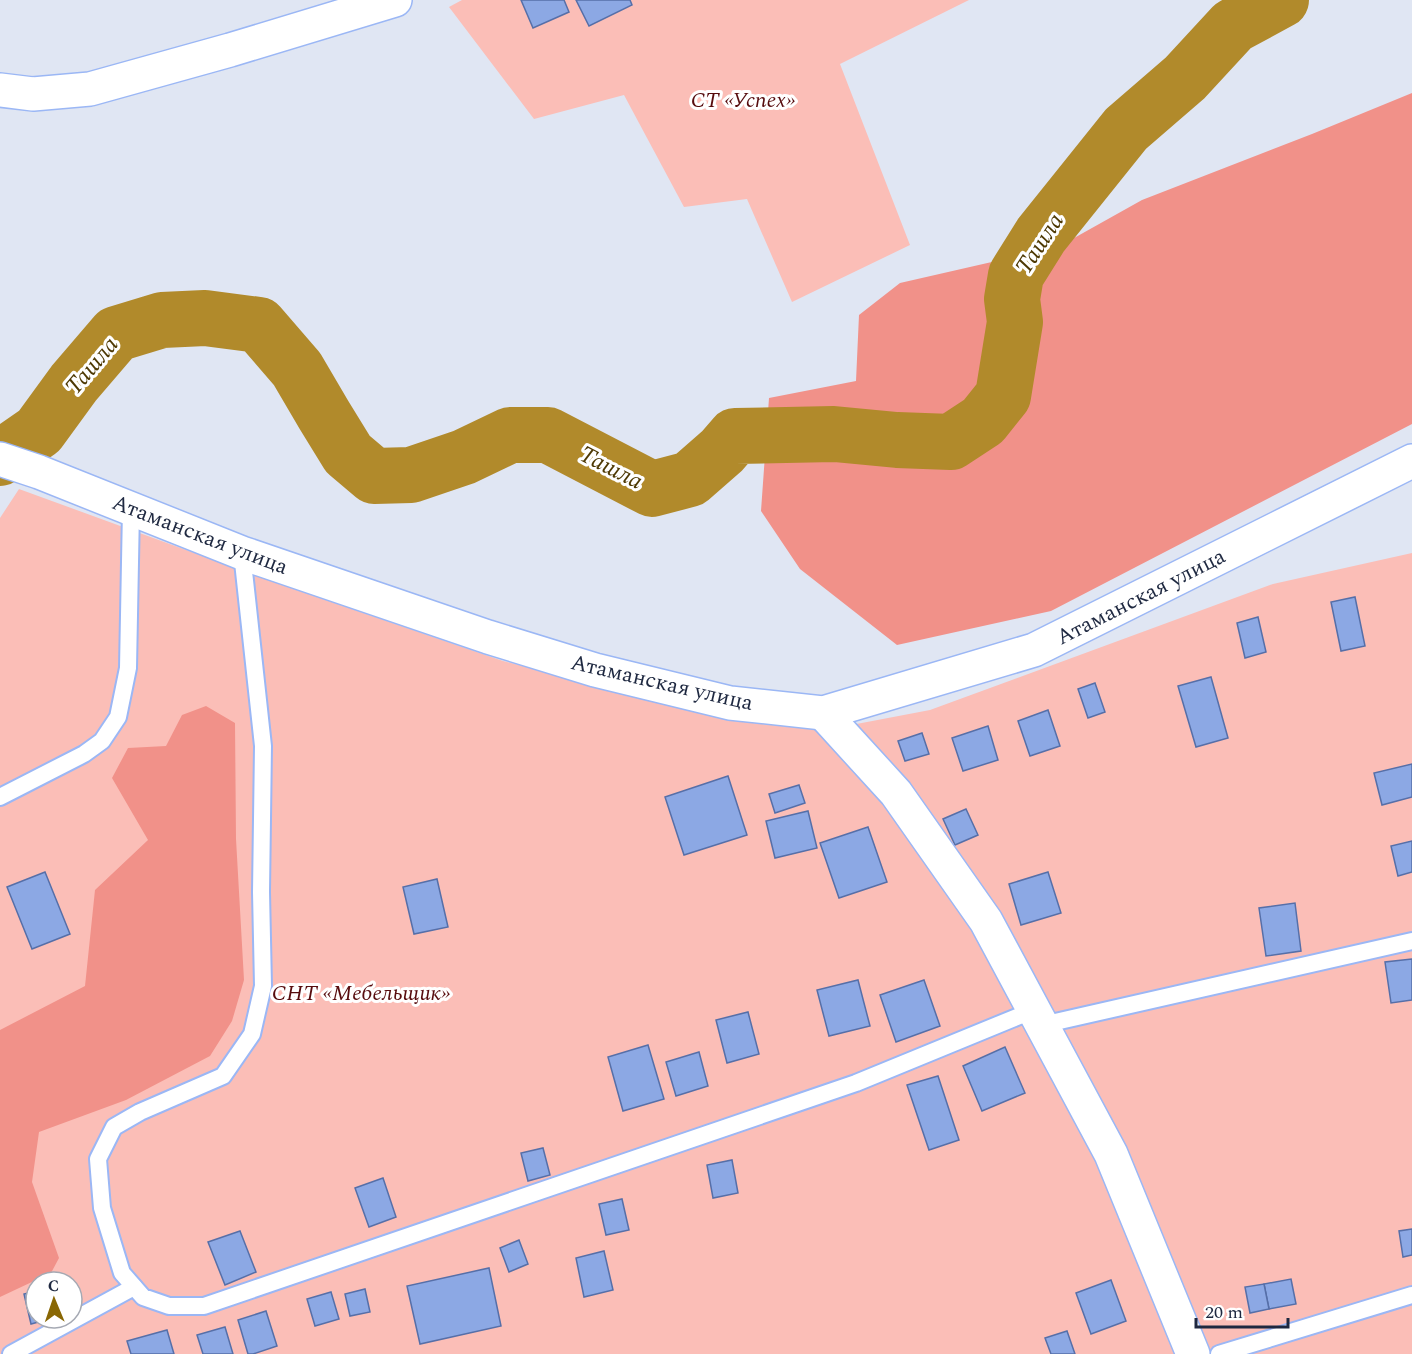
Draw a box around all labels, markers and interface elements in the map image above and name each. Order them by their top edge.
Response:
park label: СТ «Успех» [691,84,795,117]
water label: Ташла [1007,206,1073,282]
water label: Ташла [57,329,127,403]
water label: Ташла [573,437,649,499]
street label: Атаманская улица [107,486,293,584]
street label: Атаманская улица [1051,540,1232,654]
street label: Атаманская улица [568,646,757,720]
park label: СНТ «Мебельщик» [272,977,450,1010]
north arrow [24,1270,84,1330]
text: С [47,1274,60,1298]
scale bar [1196,1291,1288,1329]
text: 20 m [1205,1299,1243,1326]

